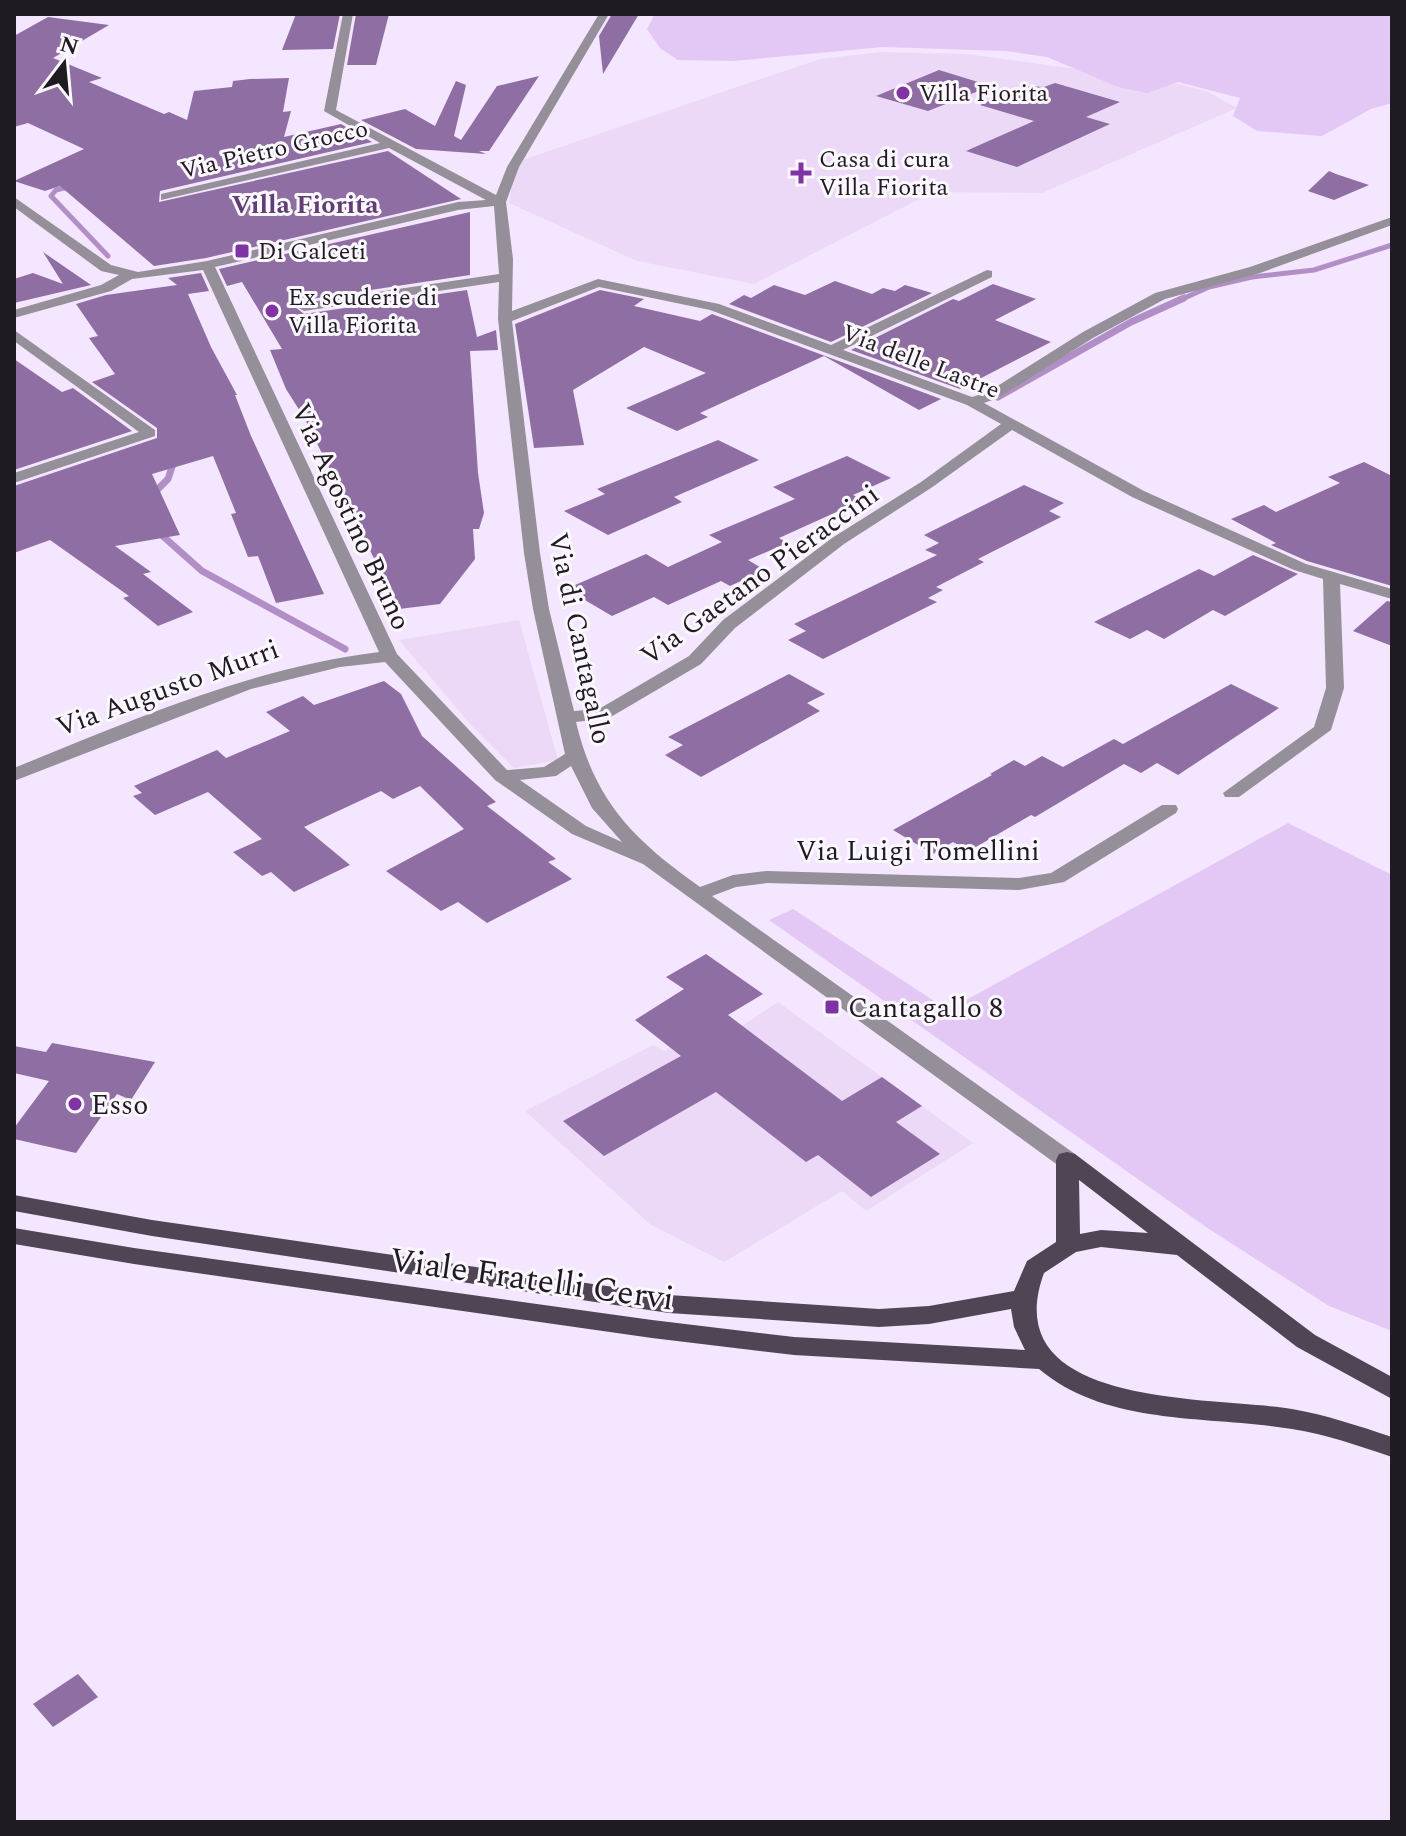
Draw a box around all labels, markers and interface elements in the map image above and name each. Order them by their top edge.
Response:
north arrow [24,24,104,104]
text: N [56,28,82,65]
place label: Villa Fiorita [919,76,1049,112]
marker: Villa Fiorita [894,84,912,102]
street label: Via Pietro Grocco [177,111,372,189]
place label: Casa di cura Villa Fiorita [819,142,950,206]
marker: Casa di cura Villa Fiorita [790,162,812,184]
district label: Villa Fiorita [231,185,379,225]
place label: Di Galceti [258,234,366,270]
marker: Di Galceti [233,242,251,260]
place label: Ex scuderie di Villa Fiorita [288,280,438,344]
marker: Ex scuderie di Villa Fiorita [263,302,281,320]
street label: Via delle Lastre [836,315,1005,409]
street label: Via Agostino Bruno [279,396,422,637]
street label: Via Gaetano Pieraccini [631,474,889,677]
street label: Via di Cantagallo [536,528,623,748]
street label: Via Augusto Murri [50,628,285,749]
street label: Via Luigi Tomellini [796,830,1040,873]
place label: Cantagallo 8 [848,987,1003,1030]
marker: Cantagallo 8 [823,998,841,1016]
place label: Esso [91,1084,148,1127]
marker: Esso [66,1095,84,1113]
street label: Viale Fratelli Cervi [386,1234,677,1326]

